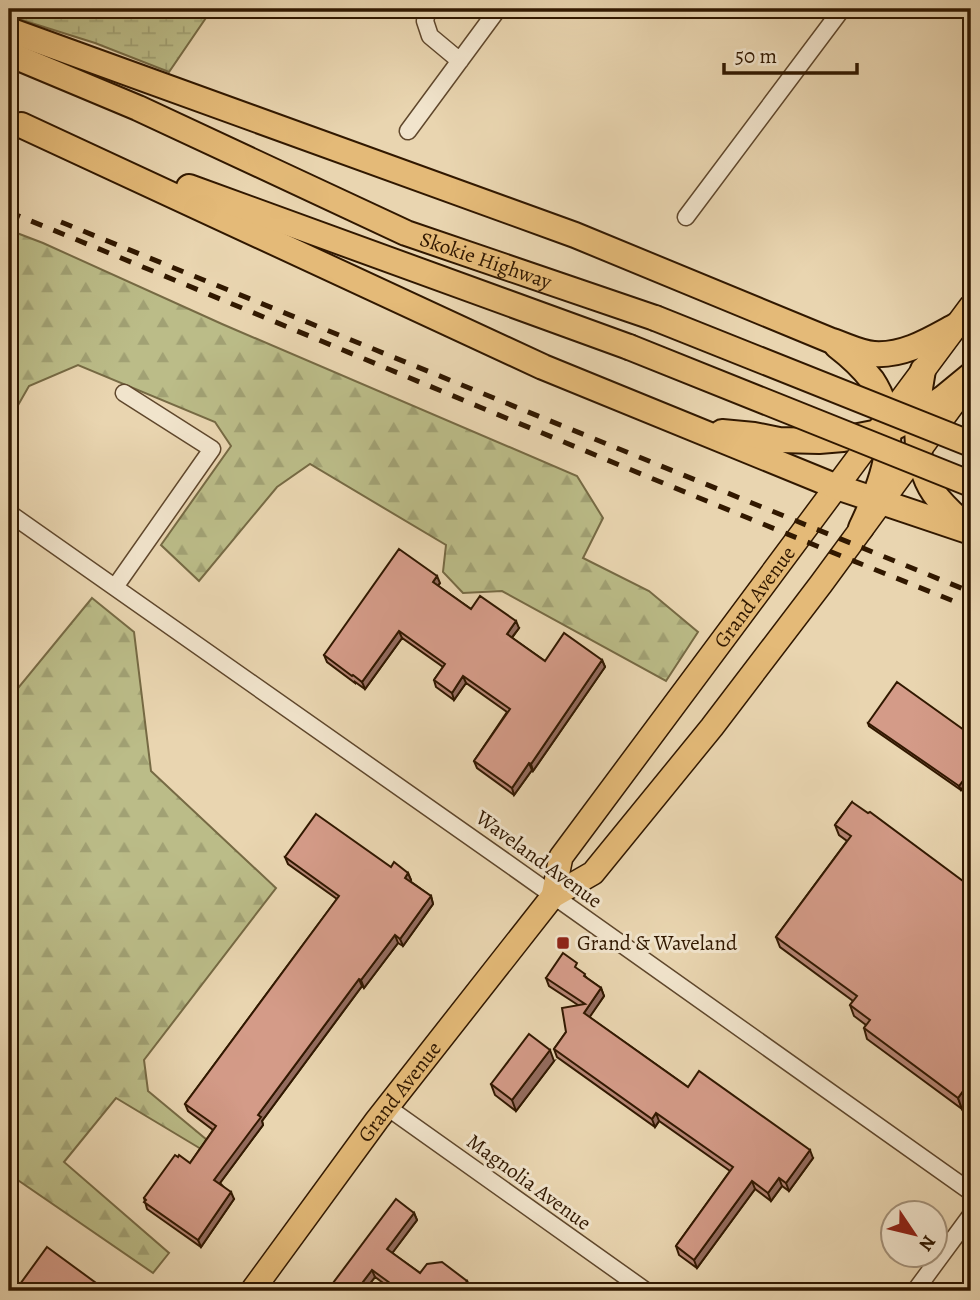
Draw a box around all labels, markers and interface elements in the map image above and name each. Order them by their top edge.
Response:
scale bar [724,32,858,76]
text: 50 m [735,42,777,70]
street label: Skokie Highway [416,225,556,296]
street label: Grand Avenue [707,540,802,654]
street label: Waveland Avenue [469,803,608,914]
place label: Grand & Waveland [577,929,738,957]
marker: Grand & Waveland [555,935,571,951]
street label: Grand Avenue [351,1035,448,1148]
street label: Magnolia Avenue [461,1127,597,1237]
north arrow [878,1198,948,1268]
text: N [912,1230,942,1256]

